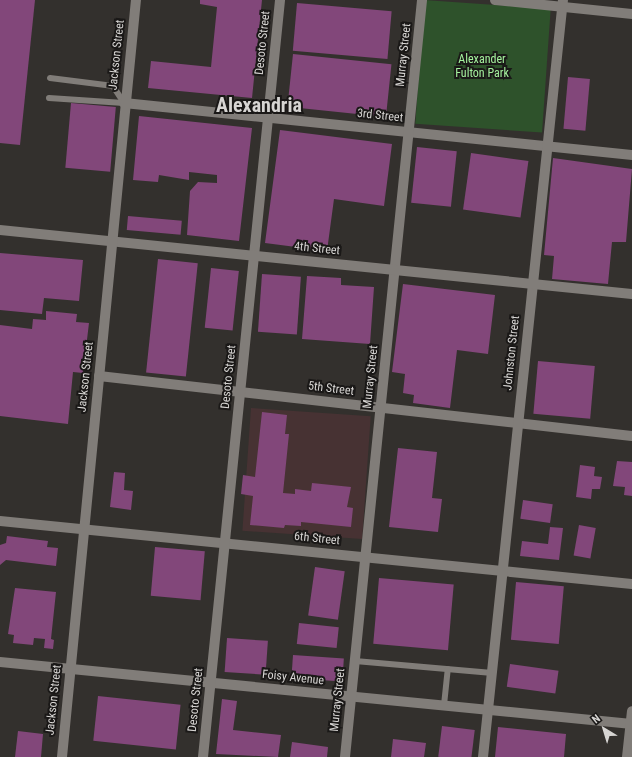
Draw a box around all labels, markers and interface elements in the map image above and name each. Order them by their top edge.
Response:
street label: Desoto Street [252,10,274,76]
street label: Jackson Street [106,19,128,91]
street label: Murray Street [394,23,414,87]
park label: Alexander Fulton Park [455,53,509,81]
district label: Alexandria [216,93,302,117]
street label: 3rd Street [356,106,404,126]
street label: 4th Street [293,239,341,259]
street label: Johnston Street [501,315,523,391]
street label: Jackson Street [75,341,97,413]
street label: Desoto Street [218,344,240,410]
street label: Murray Street [361,345,381,409]
street label: 5th Street [307,379,355,399]
street label: 6th Street [293,529,341,549]
street label: Jackson Street [43,664,65,736]
street label: Desoto Street [185,667,207,733]
street label: Foisy Avenue [261,668,325,688]
street label: Murray Street [328,668,348,732]
north arrow [584,709,624,749]
text: N [590,712,603,726]

